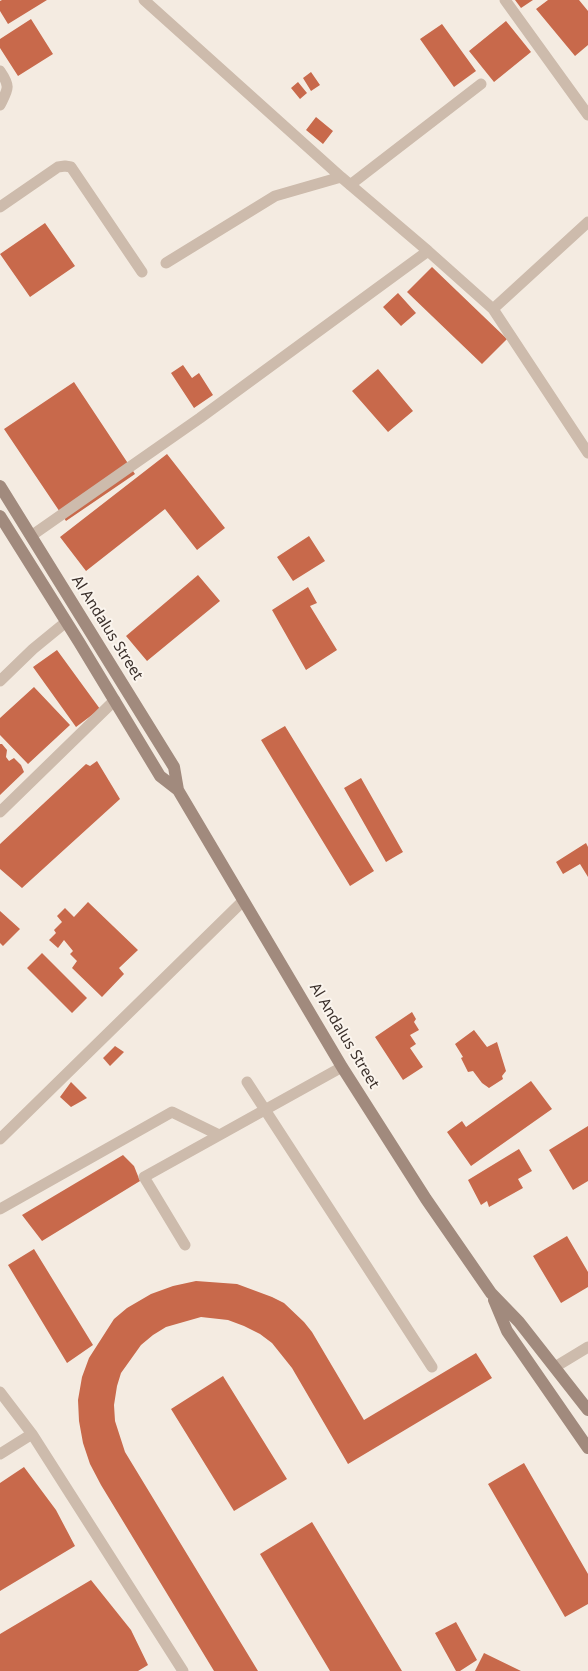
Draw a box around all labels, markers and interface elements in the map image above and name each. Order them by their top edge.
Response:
street label: Al Andalus Street [68,572,146,684]
street label: Al Andalus Street [305,980,383,1092]

